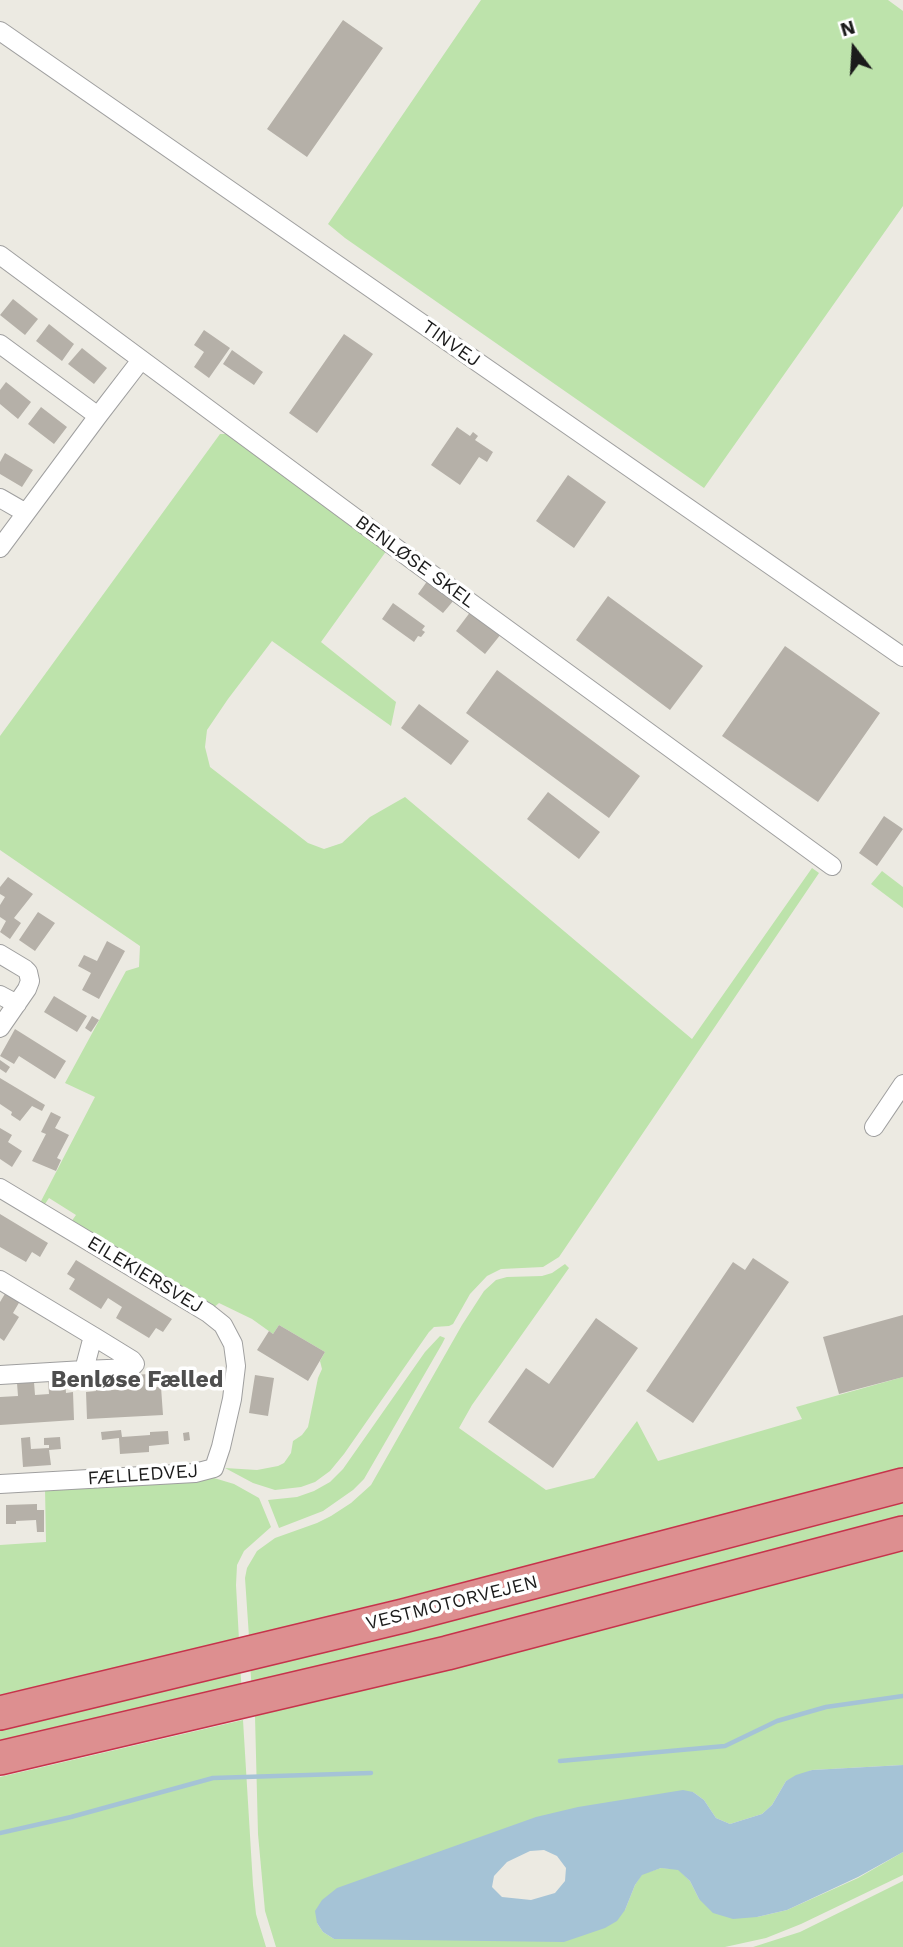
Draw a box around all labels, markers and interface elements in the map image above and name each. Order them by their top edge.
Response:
north arrow [819,14,889,84]
text: N [838,15,858,41]
street label: TINVEJ [417,316,485,372]
street label: BENLØSE SKEL [351,511,479,613]
street label: EILEKIERSVEJ [83,1231,207,1319]
district label: Benløse Fælled [51,1366,223,1394]
street label: FÆLLEDVEJ [87,1460,199,1490]
street label: VESTMOTORVEJEN [364,1571,540,1635]

